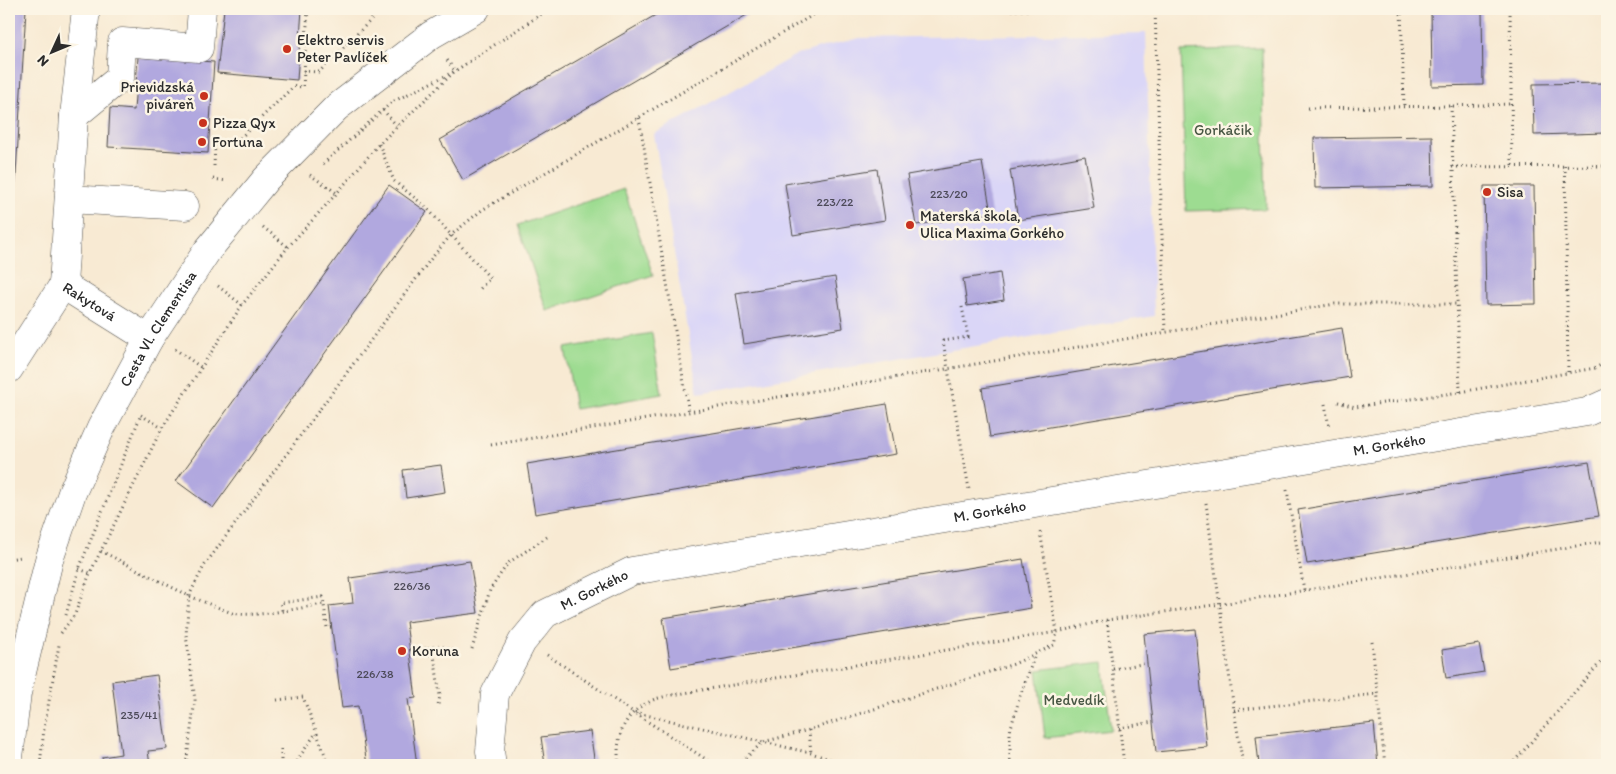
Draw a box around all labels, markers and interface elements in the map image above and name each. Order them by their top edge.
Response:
north arrow [28,28,78,78]
place label: Elektro servis Peter Pavlíček [297,31,388,66]
marker: Elektro servis Peter Pavlíček [281,43,293,55]
text: N [34,51,52,70]
place label: Prievidzská piváreň [120,78,195,113]
marker: Prievidzská piváreň [198,90,210,102]
place label: Pizza Qyx [213,114,276,132]
marker: Pizza Qyx [197,117,209,129]
park label: Gorkáčik [1194,121,1252,139]
place label: Fortuna [212,133,263,151]
marker: Fortuna [196,136,208,148]
place label: Sisa [1497,183,1524,201]
marker: Sisa [1481,186,1493,198]
house number: 223/20 [930,187,968,201]
house number: 223/22 [817,195,854,209]
place label: Materská škola, Ulica Maxima Gorkého [920,207,1064,242]
marker: Materská škola, Ulica Maxima Gorkého [904,219,916,231]
street label: Cesta Vl. Clementisa [116,267,201,390]
street label: Rakytová [59,278,120,325]
street label: M. Gorkého [1352,430,1427,460]
street label: M. Gorkého [952,497,1027,526]
street label: M. Gorkého [557,565,631,614]
house number: 226/36 [394,579,430,593]
place label: Koruna [412,642,459,660]
marker: Koruna [396,645,408,657]
house number: 226/38 [356,667,394,681]
park label: Medvedík [1043,691,1105,709]
house number: 235/41 [121,708,158,722]

